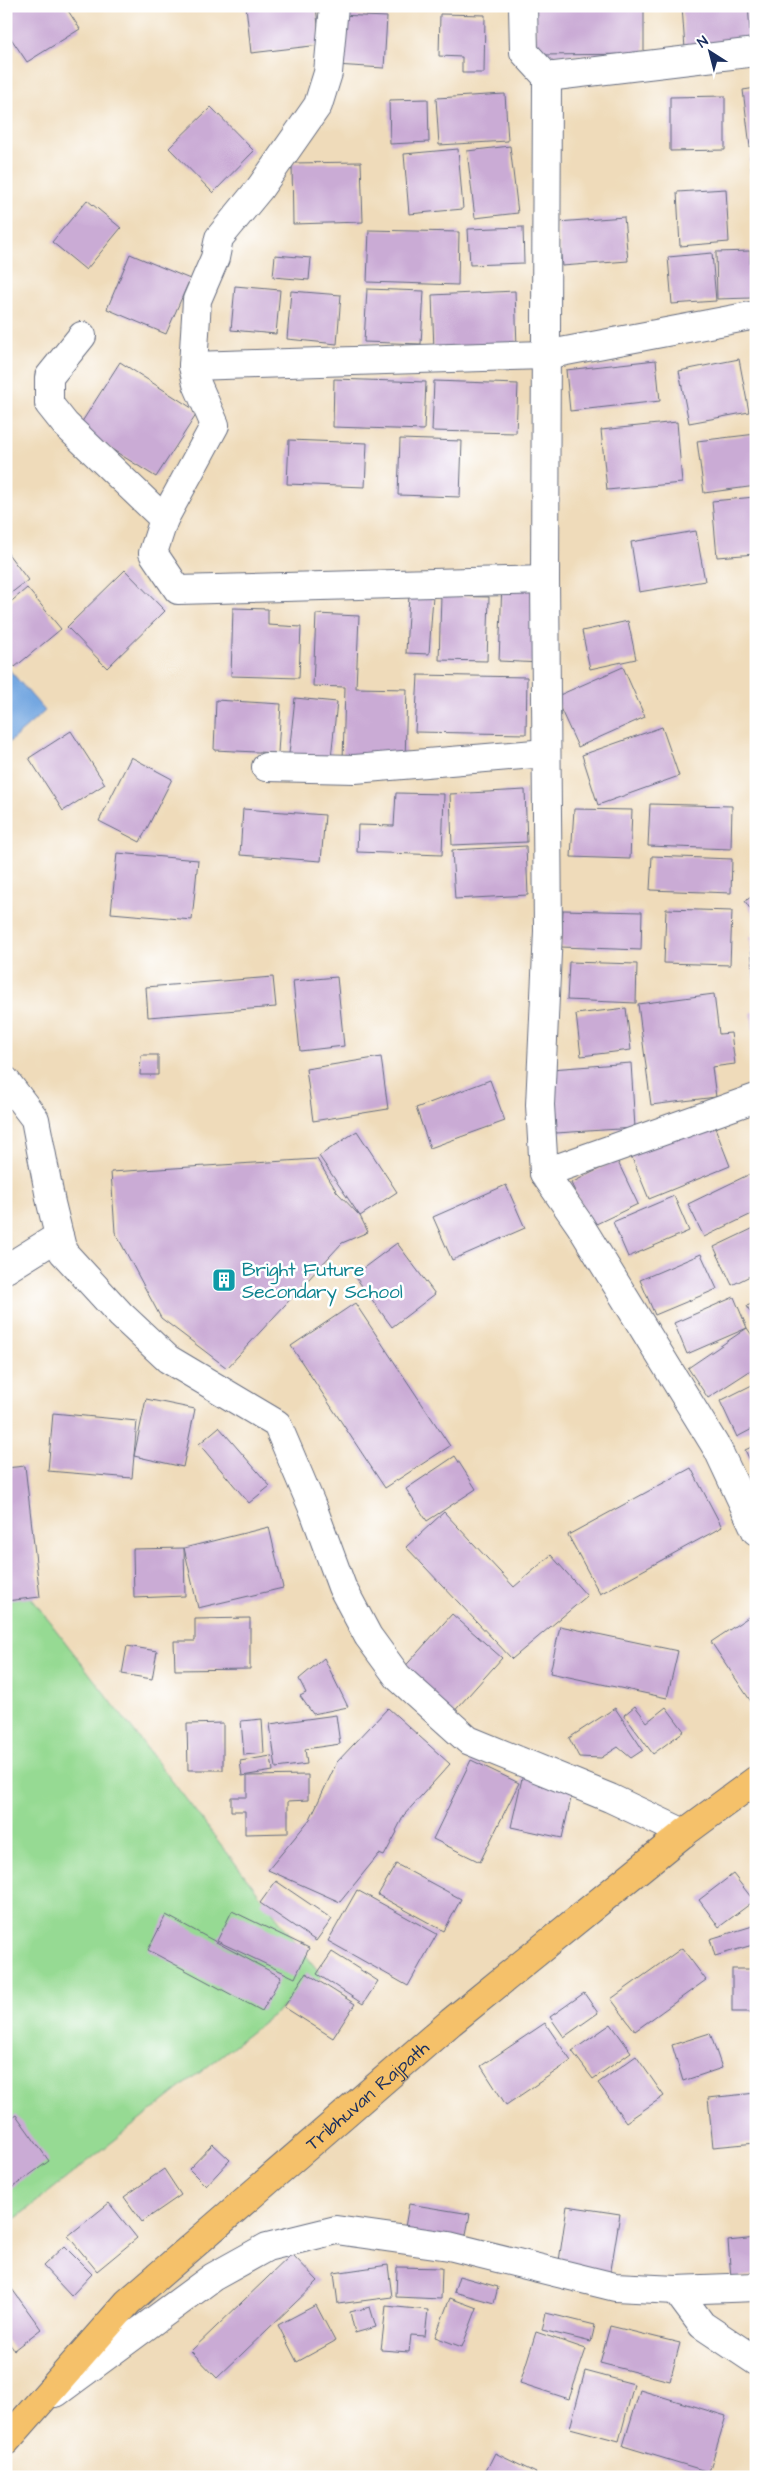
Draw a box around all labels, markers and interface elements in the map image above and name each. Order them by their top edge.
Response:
north arrow [684,28,734,78]
text: N [694,31,713,53]
place label: Bright Future Secondary School [242,1257,403,1307]
building icon: Bright Future Secondary School [211,1267,237,1293]
street label: Tribhuvan Rajpath [300,2035,436,2157]

